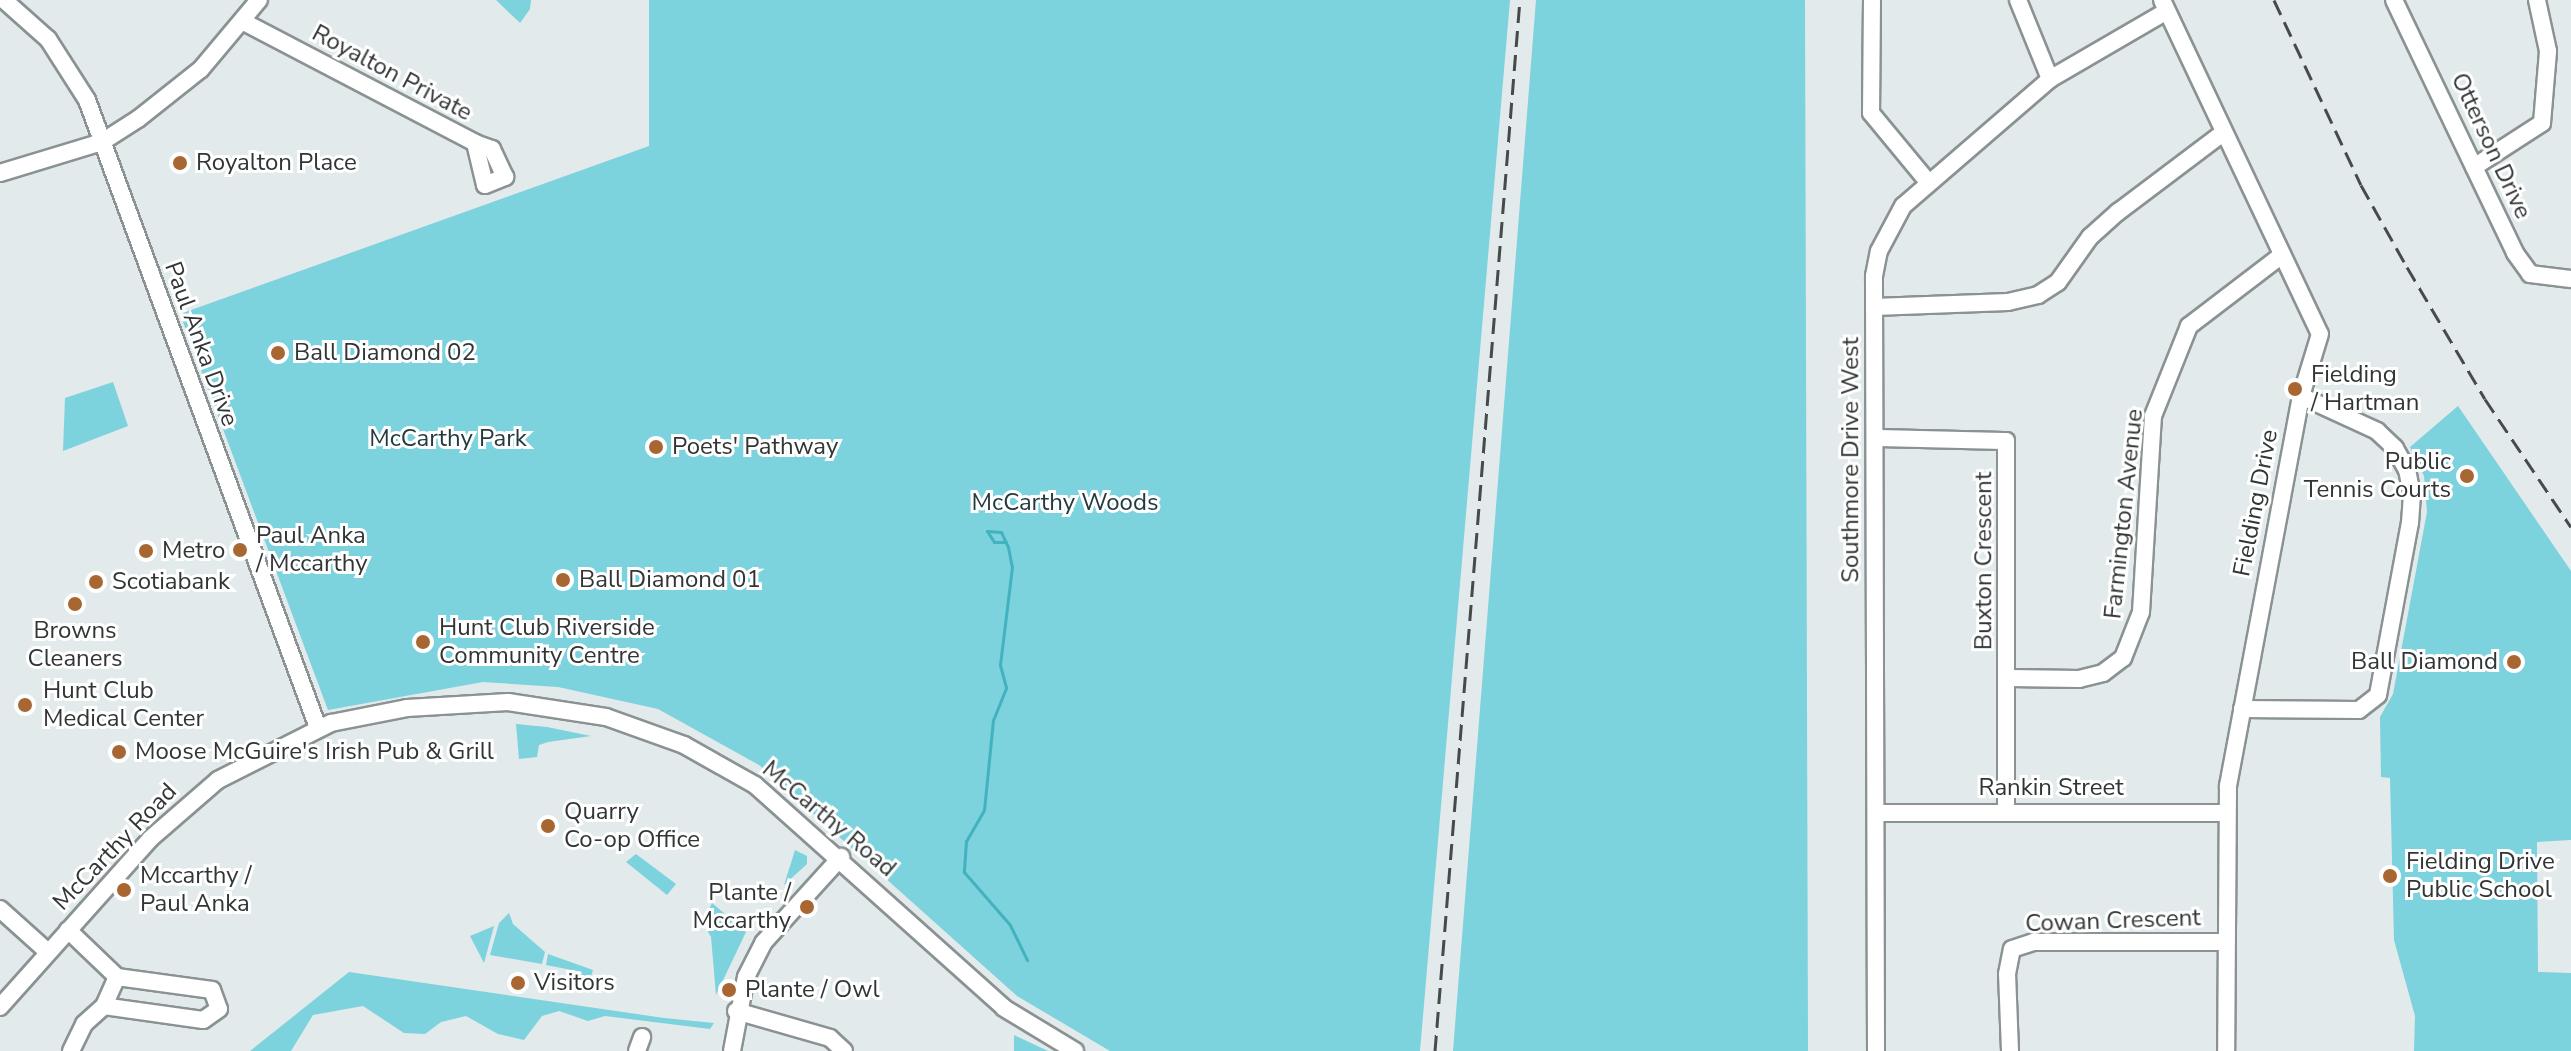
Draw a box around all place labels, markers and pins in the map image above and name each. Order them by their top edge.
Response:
place label: Royalton Place [196,149,357,177]
marker: Royalton Place [171,154,189,172]
place label: Ball Diamond 02 [294,339,476,367]
marker: Ball Diamond 02 [269,344,287,362]
place label: Fielding / Hartman [2311,361,2419,417]
marker: Fielding / Hartman [2286,380,2304,398]
place label: Poets' Pathway [672,433,838,461]
marker: Poets' Pathway [647,438,665,456]
place label: Public Tennis Courts [2304,448,2451,504]
marker: Public Tennis Courts [2458,467,2476,485]
place label: Paul Anka / Mccarthy [256,522,368,578]
place label: Metro [162,537,225,565]
marker: Paul Anka / Mccarthy [231,541,249,559]
marker: Metro [137,542,155,560]
place label: Ball Diamond 01 [579,566,761,594]
place label: Scotiabank [112,568,230,596]
marker: Ball Diamond 01 [554,571,572,589]
marker: Scotiabank [87,573,105,591]
marker: Browns Cleaners [66,595,84,613]
place label: Hunt Club Riverside Community Centre [439,614,655,670]
place label: Browns Cleaners [27,617,123,673]
marker: Hunt Club Riverside Community Centre [414,633,432,651]
place label: Ball Diamond [2351,648,2498,676]
marker: Ball Diamond [2505,653,2523,671]
place label: Hunt Club Medical Center [43,677,204,733]
marker: Hunt Club Medical Center [14,694,36,716]
place label: Moose McGuire's Irish Pub & Grill [135,738,494,766]
marker: Moose McGuire's Irish Pub & Grill [110,743,128,761]
place label: Quarry Co-op Office [564,798,700,854]
marker: Quarry Co-op Office [539,817,557,835]
place label: Fielding Drive Public School [2406,848,2555,904]
place label: Mccarthy / Paul Anka [140,862,252,918]
marker: Fielding Drive Public School [2381,867,2399,885]
place label: Plante / Mccarthy [692,879,791,935]
marker: Mccarthy / Paul Anka [115,881,133,899]
marker: Plante / Mccarthy [798,898,816,916]
place label: Visitors [534,969,615,997]
marker: Visitors [509,974,527,992]
place label: Plante / Owl [745,976,880,1004]
marker: Plante / Owl [720,981,738,999]

